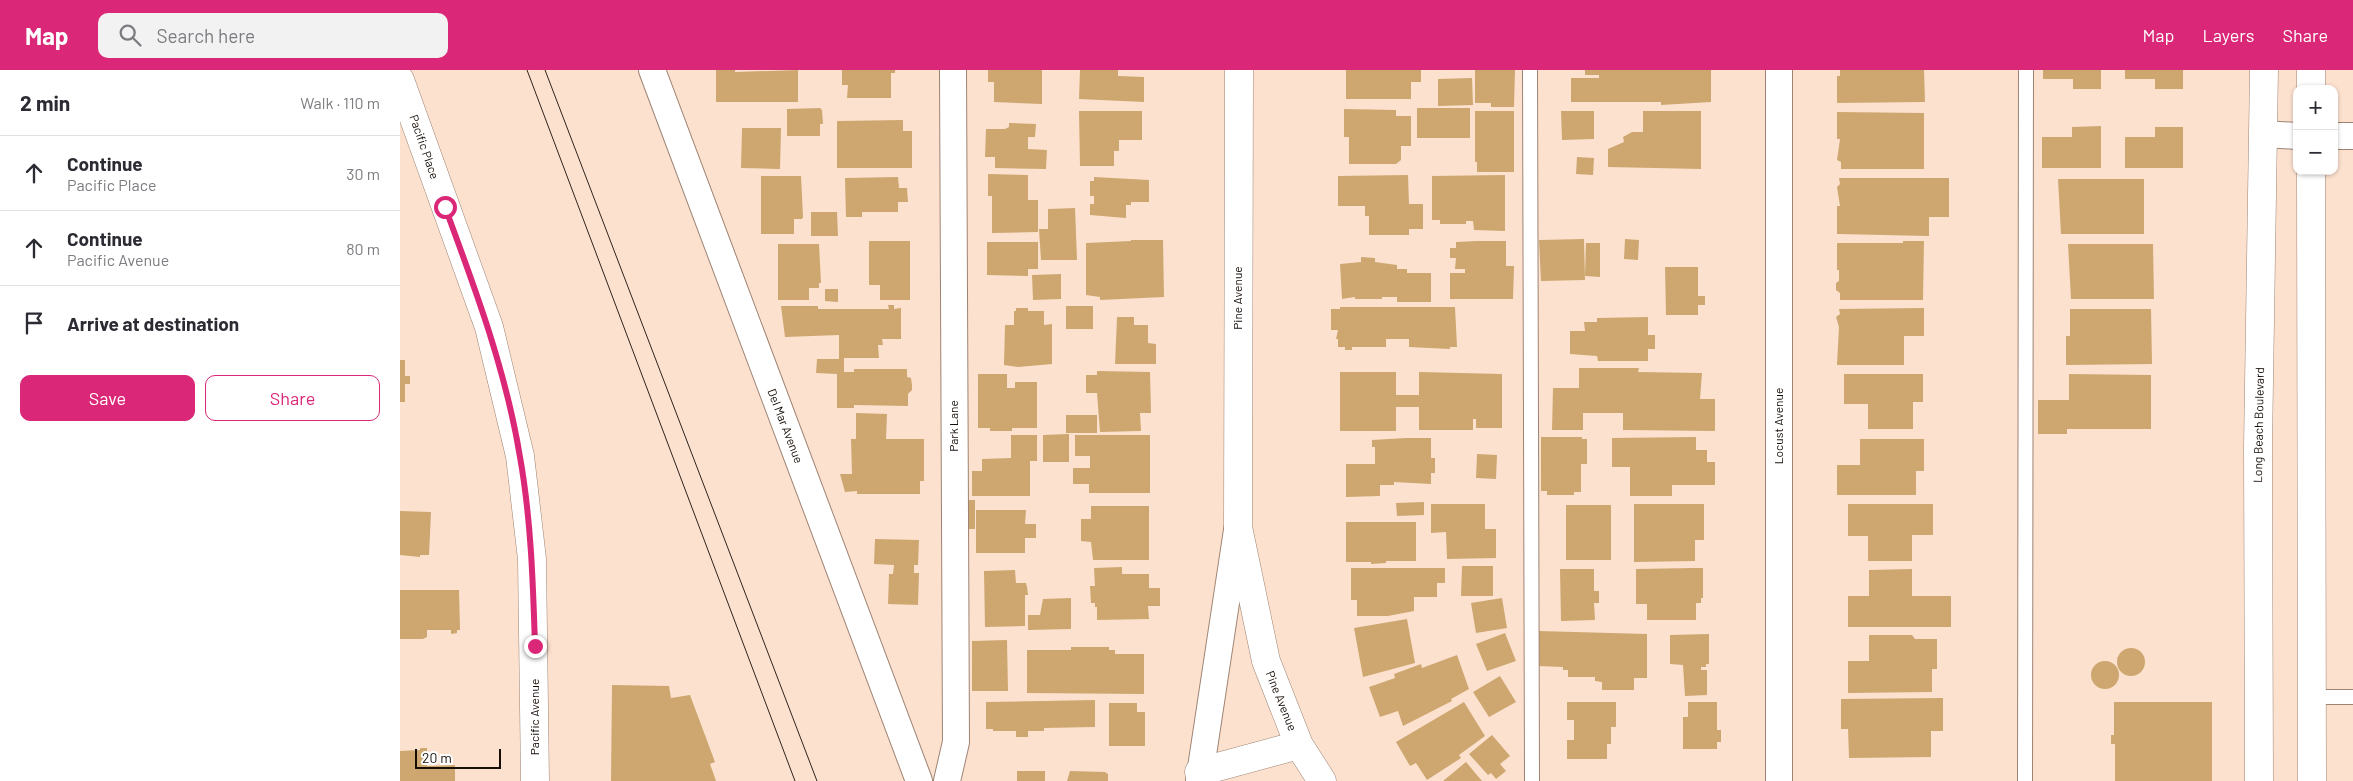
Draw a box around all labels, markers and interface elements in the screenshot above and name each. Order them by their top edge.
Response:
search box [98,13,448,58]
text: Map [25,21,68,50]
icon: search [116,21,144,49]
text: Search here [156,24,255,47]
text: Map [2142,24,2174,46]
text: Layers [2202,24,2255,46]
text: Share [2283,24,2328,46]
map controls [2293,85,2338,175]
button: + [2293,85,2338,130]
text: 2 min [20,90,70,115]
text: Walk · 110 m [300,93,380,112]
street label: Pacific Place [407,113,442,181]
button: − [2293,130,2338,175]
text: Continue [67,152,143,175]
icon: ahead [20,159,48,187]
text: 30 m [346,164,380,183]
text: Pacific Place [67,175,156,194]
route start [434,196,457,219]
text: Continue [67,227,143,250]
icon: ahead [20,234,48,262]
text: 80 m [346,239,380,258]
text: Pacific Avenue [67,250,169,269]
street label: Pine Avenue [1230,266,1244,330]
icon: arrive [20,309,48,337]
text: Arrive at destination [67,312,239,335]
street label: Long Beach Boulevard [2250,367,2266,483]
button: Save [20,375,195,421]
button: Share [205,375,380,421]
street label: Del Mar Avenue [765,386,807,465]
street label: Locust Avenue [1771,388,1785,464]
street label: Park Lane [946,400,960,452]
route end [524,635,547,658]
street label: Pine Avenue [1264,669,1300,733]
street label: Pacific Avenue [527,679,541,755]
scale bar [415,746,501,769]
text: 20 m [422,749,452,766]

